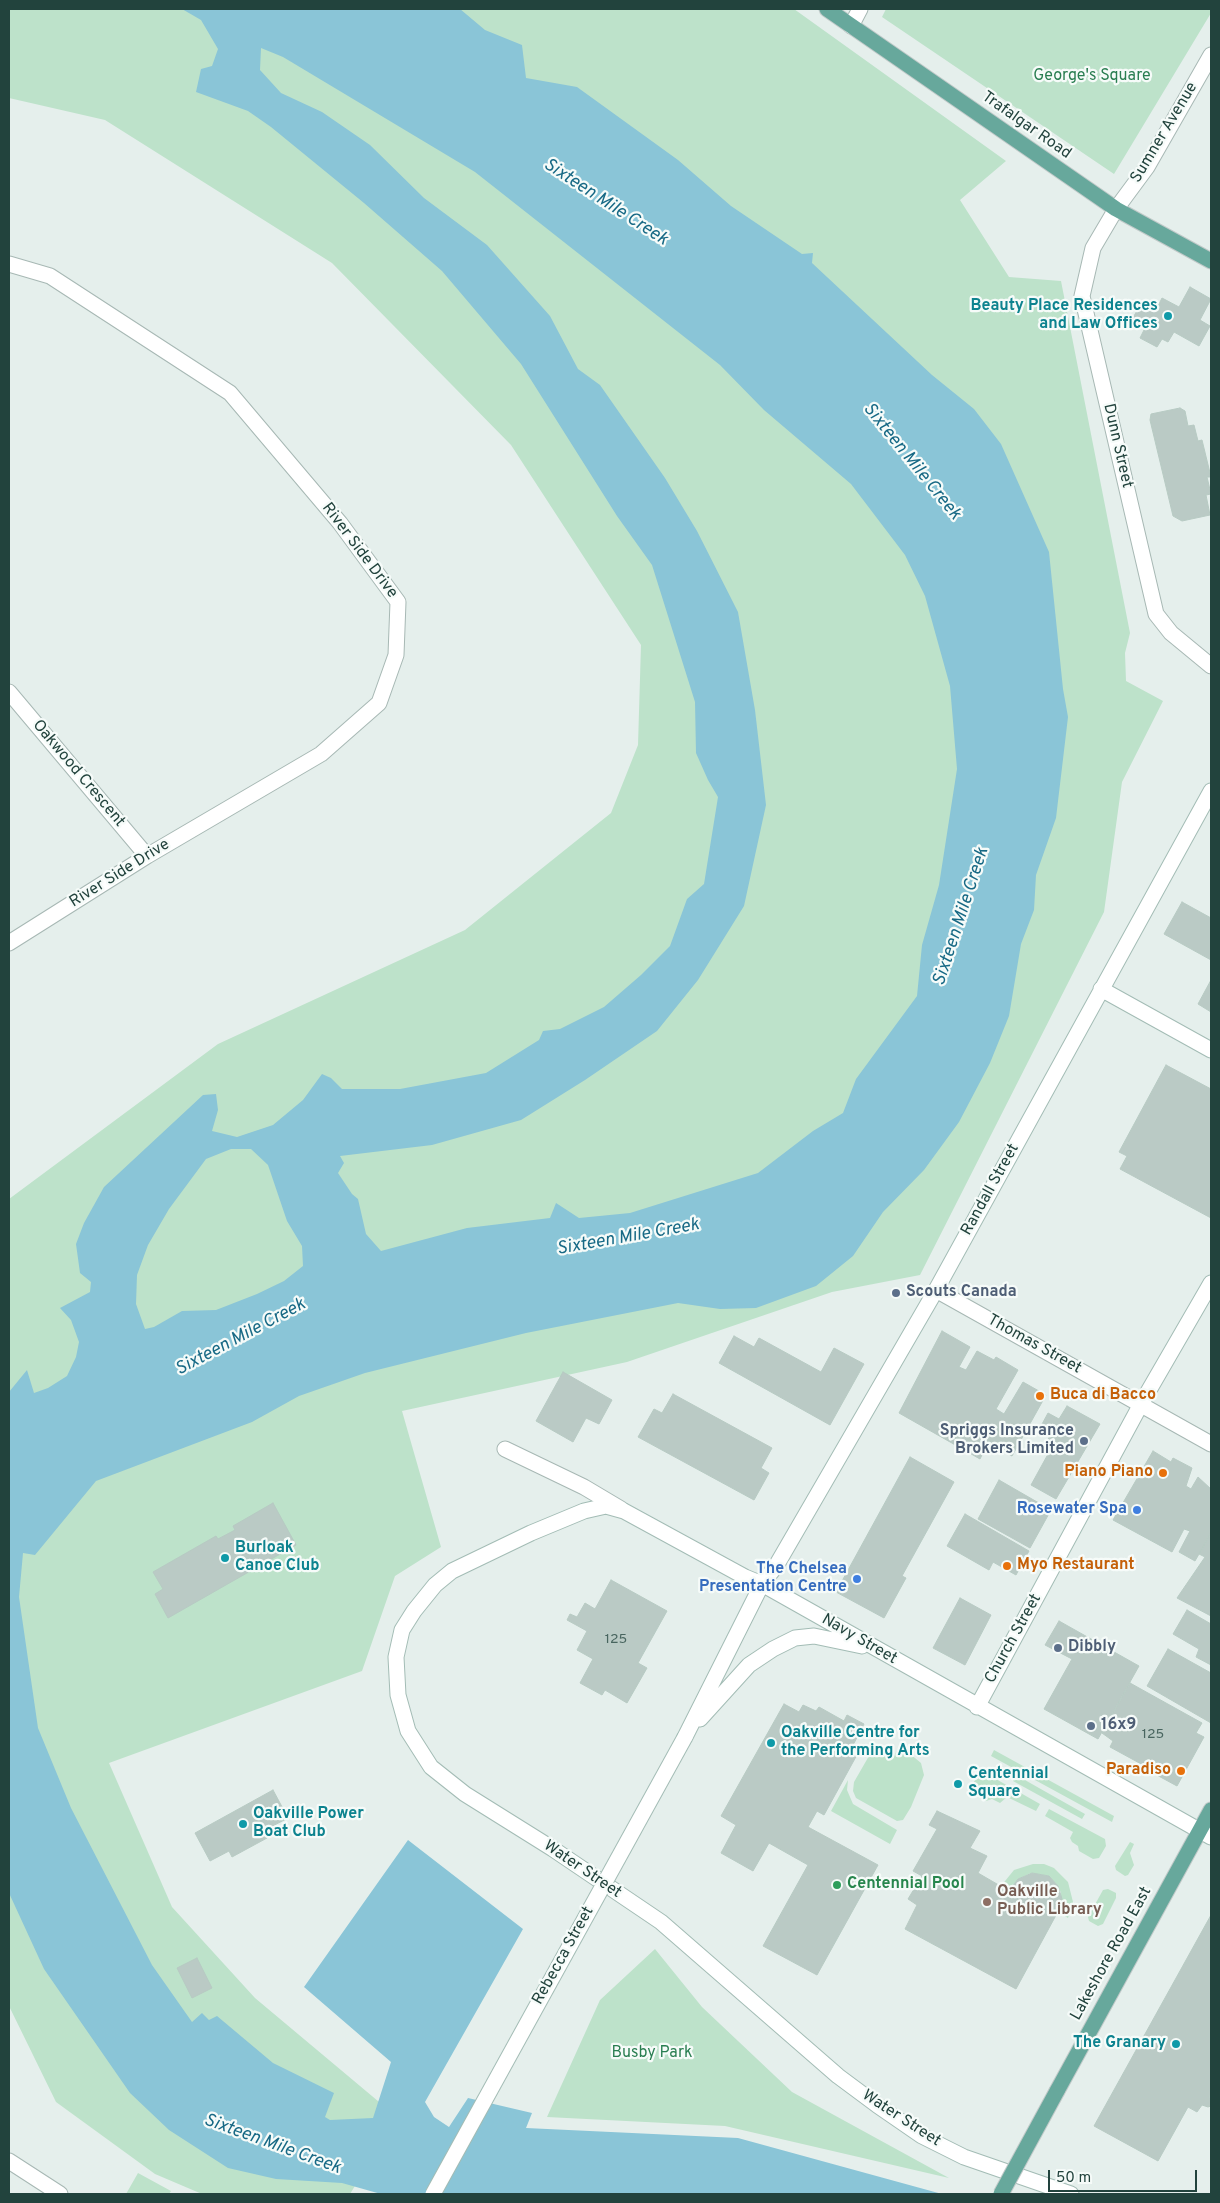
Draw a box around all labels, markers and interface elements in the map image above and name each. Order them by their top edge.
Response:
park label: George's Square [1033,67,1151,87]
street label: Sumner Avenue [1127,79,1203,187]
street label: Trafalgar Road [978,88,1074,164]
water label: Sixteen Mile Creek [539,155,671,251]
place label: Beauty Place Residences and Law Offices [970,297,1158,335]
marker: Beauty Place Residences and Law Offices [1162,310,1174,322]
water label: Sixteen Mile Creek [857,399,965,525]
street label: Dunn Street [1098,402,1136,490]
street label: River Side Drive [317,500,401,602]
street label: Oakwood Crescent [28,716,128,832]
street label: River Side Drive [66,836,174,912]
water label: Sixteen Mile Creek [929,845,995,989]
street label: Randall Street [958,1141,1024,1239]
water label: Sixteen Mile Creek [555,1215,701,1261]
place label: Scouts Canada [906,1283,1017,1303]
marker: Scouts Canada [890,1287,902,1299]
water label: Sixteen Mile Creek [172,1295,310,1381]
street label: Thomas Street [984,1311,1084,1379]
place label: Buca di Bacco [1050,1386,1156,1406]
marker: Buca di Bacco [1034,1390,1046,1402]
place label: Spriggs Insurance Brokers Limited [940,1422,1074,1460]
marker: Spriggs Insurance Brokers Limited [1078,1435,1090,1447]
place label: Piano Piano [1064,1463,1153,1483]
marker: Piano Piano [1157,1467,1169,1479]
place label: Rosewater Spa [1017,1500,1127,1520]
marker: Rosewater Spa [1131,1504,1143,1516]
place label: Burloak Canoe Club [235,1539,319,1577]
marker: Burloak Canoe Club [219,1552,231,1564]
place label: Myo Restaurant [1017,1556,1134,1576]
place label: The Chelsea Presentation Centre [699,1560,847,1598]
marker: Myo Restaurant [1001,1560,1013,1572]
marker: The Chelsea Presentation Centre [851,1573,863,1585]
street label: Church Street [982,1591,1046,1687]
street label: Navy Street [818,1611,900,1669]
house number: 125 [605,1632,627,1648]
place label: Dibbly [1068,1638,1116,1658]
marker: Dibbly [1052,1642,1064,1654]
place label: 16x9 [1101,1716,1136,1736]
marker: 16x9 [1085,1720,1097,1732]
place label: Oakville Centre for the Performing Arts [781,1724,930,1762]
house number: 125 [1142,1727,1164,1743]
marker: Oakville Centre for the Performing Arts [765,1737,777,1749]
place label: Paradiso [1106,1761,1171,1781]
place label: Centennial Square [968,1765,1049,1803]
marker: Paradiso [1175,1765,1187,1777]
marker: Centennial Square [952,1778,964,1790]
place label: Oakville Power Boat Club [253,1805,364,1843]
marker: Oakville Power Boat Club [237,1818,249,1830]
street label: Water Street [539,1837,625,1903]
place label: Centennial Pool [847,1875,965,1895]
marker: Centennial Pool [831,1879,843,1891]
place label: Oakville Public Library [997,1883,1102,1921]
street label: Lakeshore Road East [1067,1884,1157,2024]
marker: Oakville Public Library [981,1896,993,1908]
street label: Rebecca Street [529,1904,599,2008]
place label: The Granary [1073,2034,1166,2054]
marker: The Granary [1170,2038,1182,2050]
park label: Busby Park [611,2044,693,2064]
street label: Water Street [858,2086,944,2152]
water label: Sixteen Mile Creek [201,2110,343,2180]
scale bar [1050,2160,1199,2192]
text: 50 m [1056,2169,1091,2188]

